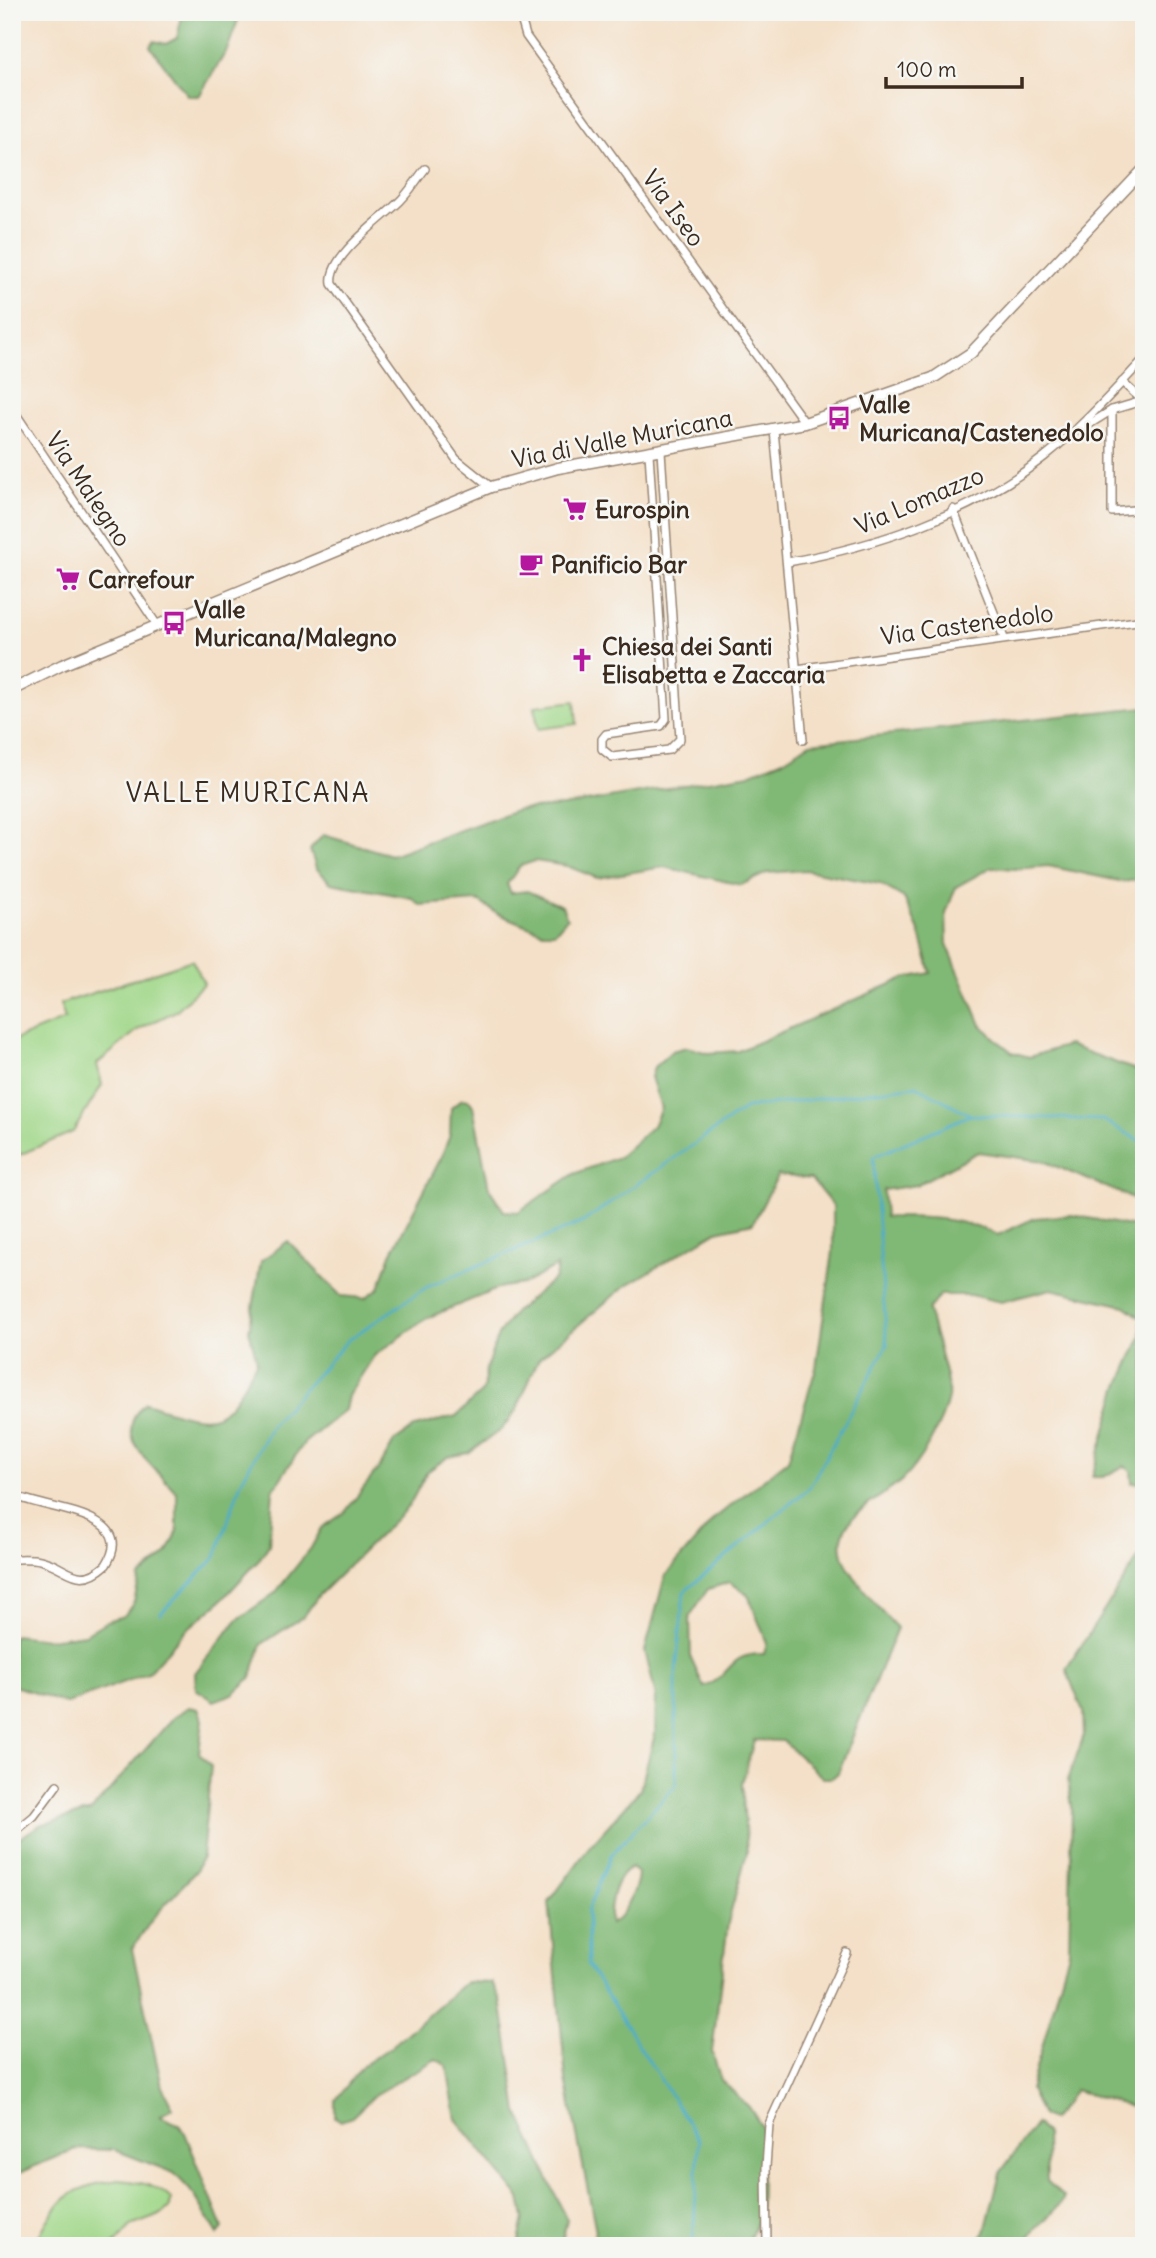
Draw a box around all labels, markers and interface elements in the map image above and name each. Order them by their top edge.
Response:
scale bar [886,46,1023,90]
text: 100 m [897,56,956,83]
street label: Via Iseo [636,164,712,252]
place label: Valle Muricana/Castenedolo [859,389,1104,447]
street label: Via di Valle Muricana [509,402,735,474]
bus stop icon: Valle Muricana/Castenedolo [825,404,853,432]
street label: Via Malegno [40,426,138,552]
street label: Via Lomazzo [850,459,988,541]
place label: Eurospin [595,494,690,524]
supermarket icon: Eurospin [561,495,589,523]
place label: Panificio Bar [551,549,687,579]
cafe icon: Panificio Bar [517,550,545,578]
place label: Carrefour [88,564,194,594]
supermarket icon: Carrefour [54,565,82,593]
place label: Valle Muricana/Malegno [194,594,397,652]
street label: Via Castenedolo [879,597,1055,651]
bus stop icon: Valle Muricana/Malegno [160,609,188,637]
place label: Chiesa dei Santi Elisabetta e Zaccaria [602,631,826,689]
church icon: Chiesa dei Santi Elisabetta e Zaccaria [568,646,596,674]
district label: VALLE MURICANA [126,776,370,809]

